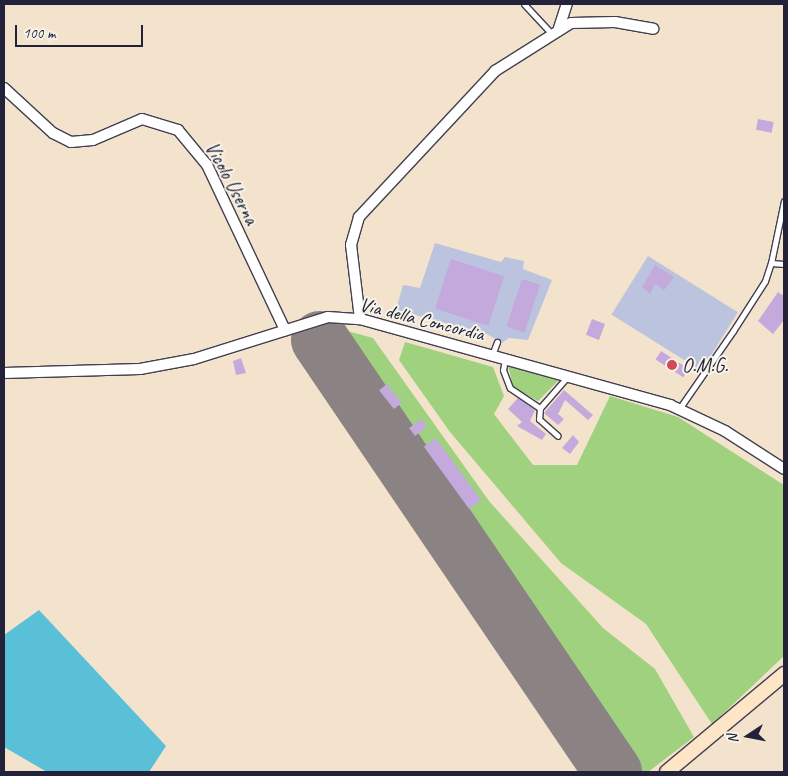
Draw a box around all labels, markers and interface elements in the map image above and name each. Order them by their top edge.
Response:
scale bar [18,15,145,47]
text: 100 m [23,24,55,43]
street label: Vicolo Userna [200,137,264,229]
street label: Via della Concordia [357,292,487,346]
place label: O.M.G. [682,353,728,377]
marker: O.M.G. [666,359,678,371]
north arrow [723,711,773,761]
text: N [724,733,742,745]

